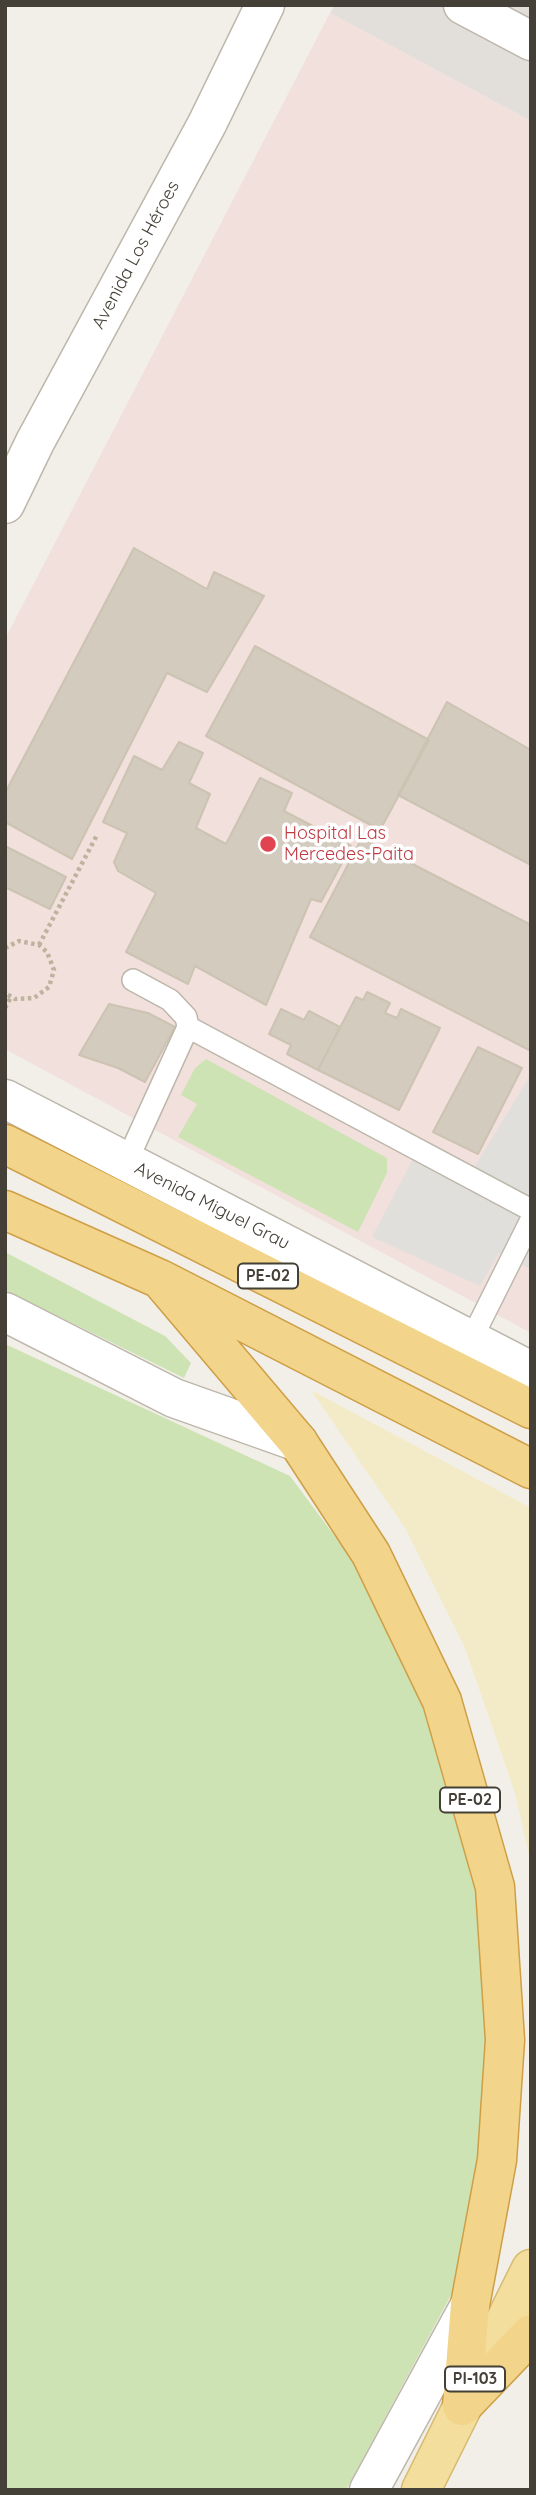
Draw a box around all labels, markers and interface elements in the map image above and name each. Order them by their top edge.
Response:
street label: Avenida Los Héroes [88,177,184,333]
place label: Hospital Las Mercedes-Paita [284,823,414,866]
marker: Hospital Las Mercedes-Paita [258,834,278,854]
street label: Avenida Miguel Grau [131,1158,293,1254]
road number: PE-02 [238,1264,298,1288]
road number: PE-02 [440,1788,500,1812]
road number: PI-103 [445,2366,505,2392]

